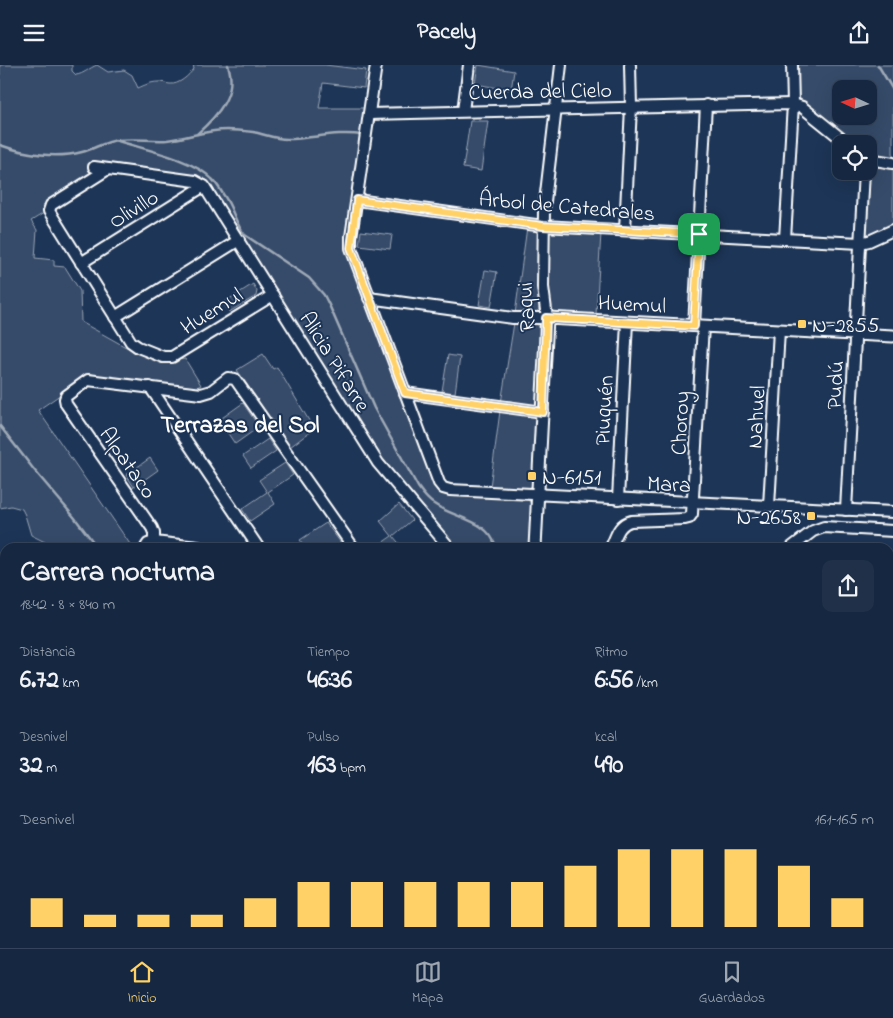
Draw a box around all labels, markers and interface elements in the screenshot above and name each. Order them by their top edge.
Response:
text: Pacely [417,17,476,49]
icon: menu [20,19,48,47]
icon: share [845,19,873,47]
street label: Cuerda del Cielo [468,76,612,110]
north arrow [832,80,878,125]
map controls [832,80,877,180]
button: locate [832,135,877,180]
street label: Olivillo [103,183,166,238]
street label: Árbol de Catedrales [477,184,656,232]
pin [678,213,720,255]
icon: arrive [685,220,713,248]
street label: Huemul [175,281,250,344]
street label: Raqui [511,281,545,332]
street label: Huemul [597,288,667,324]
street label: Alicia Pifarre [290,306,377,419]
place label: N-2855 [812,311,879,343]
marker: N-2855 [796,318,808,330]
street label: Pudú [820,360,854,410]
street label: Piuquén [588,374,624,446]
street label: Nahuel [740,385,776,450]
street label: Choroy [664,390,701,456]
district label: Terrazas del Sol [160,409,320,444]
street label: Alpataco [90,421,163,506]
place label: N-6151 [542,463,601,495]
street label: Mara [646,469,692,503]
marker: N-6151 [526,470,538,482]
place label: N-2658 [736,503,801,535]
marker: N-2658 [805,510,817,522]
text: Carrera nocturna [20,553,215,594]
button: share [822,560,874,612]
text: 18:42 · 8 × 840 m [20,593,115,617]
text: Distancia [20,642,75,663]
text: Tiempo [307,642,350,663]
text: Ritmo [595,642,628,663]
text: 6.72 [20,663,59,699]
text: 46:36 [307,663,352,699]
text: 6:56 [595,663,633,699]
text: km [59,673,79,694]
text: /km [633,673,658,694]
text: Desnivel [20,727,68,748]
text: Pulso [307,727,339,748]
text: kcal [595,727,617,748]
text: 32 [20,748,43,784]
text: 163 [307,748,337,784]
text: 490 [595,748,623,784]
text: m [43,758,57,779]
text: bpm [337,758,366,779]
text: Desnivel [20,808,74,832]
text: 161–165 m [814,808,874,832]
tab: Inicio [128,958,157,1009]
tab: Mapa [412,958,443,1009]
tab: Guardados [699,958,765,1009]

